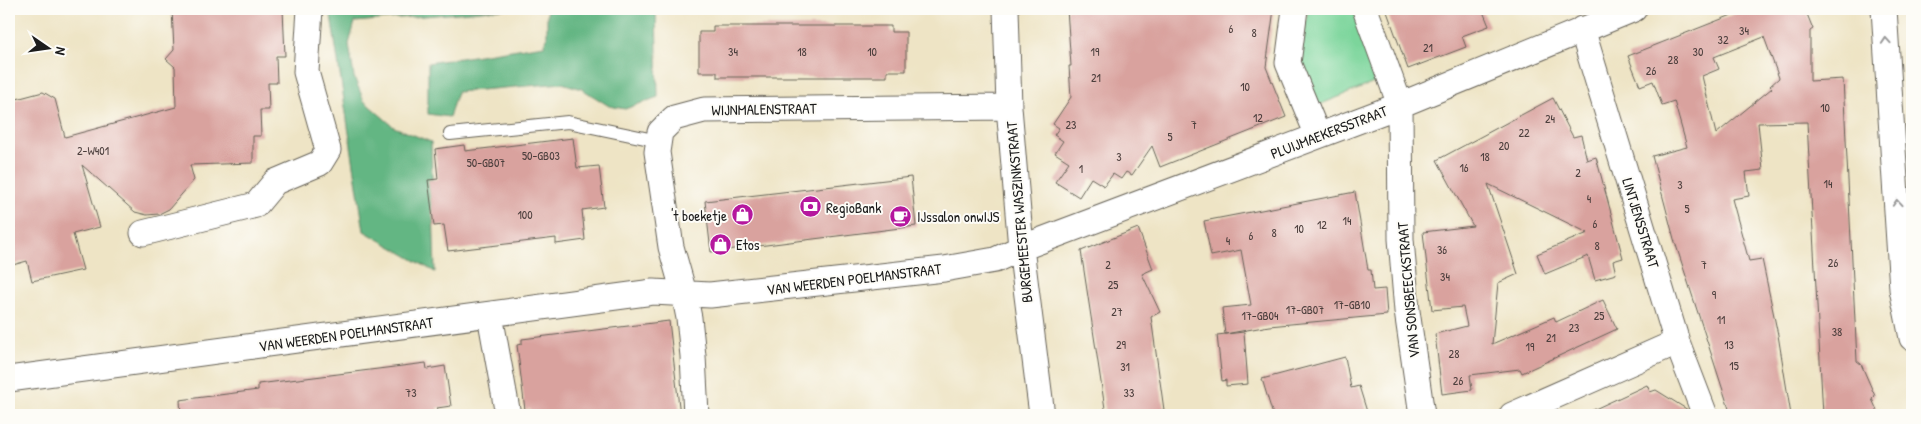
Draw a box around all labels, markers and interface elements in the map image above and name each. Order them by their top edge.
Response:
house number: 6 [1229,20,1234,37]
north arrow [22,22,72,72]
house number: 34 [1739,22,1749,39]
house number: 8 [1251,24,1257,41]
house number: 32 [1718,31,1729,48]
one-way arrow [1881,37,1892,45]
house number: 21 [1423,39,1433,56]
house number: 34 [728,43,738,60]
house number: 18 [797,43,807,60]
house number: 10 [867,43,877,60]
house number: 19 [1091,43,1100,60]
house number: 30 [1693,43,1703,60]
text: N [51,45,71,57]
house number: 28 [1668,51,1678,68]
house number: 26 [1646,62,1656,79]
house number: 21 [1091,69,1101,86]
house number: 10 [1240,78,1250,95]
street label: WIJNMALENSTRAAT [711,98,818,120]
house number: 10 [1820,99,1830,116]
street label: PLUIJMAEKERSSTRAAT [1268,100,1391,164]
house number: 12 [1253,109,1263,126]
house number: 24 [1545,110,1556,127]
house number: 23 [1066,116,1077,133]
house number: 7 [1191,116,1197,133]
street label: BURGEMEESTER WASZINKSTRAAT [1001,119,1037,304]
house number: 22 [1518,124,1530,141]
house number: 5 [1167,128,1173,145]
house number: 20 [1499,137,1510,154]
house number: 2-W401 [77,142,109,159]
house number: 50-GB03 [522,147,560,164]
house number: 3 [1116,148,1122,165]
house number: 18 [1480,148,1490,165]
house number: 50-GB07 [467,154,505,171]
house number: 16 [1459,159,1469,176]
house number: 1 [1079,160,1083,177]
house number: 2 [1575,164,1581,181]
street label: LINTJENSSTRAAT [1617,175,1665,272]
house number: 14 [1824,175,1833,192]
house number: 3 [1677,176,1683,193]
house number: 4 [1587,190,1592,207]
bank icon: RegioBank [798,195,822,219]
place label: RegioBank [826,197,881,218]
one-way arrow [1891,199,1902,207]
house number: 5 [1684,200,1690,217]
shop icon: 't boeketje [731,203,755,227]
cafe icon: IJssalon onwIJS [889,204,913,228]
place label: 't boeketje [671,205,727,226]
house number: 100 [517,206,533,223]
place label: IJssalon onwIJS [917,206,1000,227]
house number: 14 [1343,212,1352,229]
house number: 6 [1593,215,1598,232]
house number: 12 [1317,216,1327,233]
house number: 10 [1294,220,1304,237]
street label: VAN SONSBEECKSTRAAT [1392,220,1424,359]
house number: 8 [1271,224,1277,241]
house number: 6 [1249,227,1254,244]
shop icon: Etos [708,232,732,256]
house number: 4 [1226,232,1231,249]
place label: Etos [736,234,760,255]
house number: 8 [1594,237,1600,254]
house number: 36 [1437,241,1447,258]
house number: 26 [1828,254,1838,271]
house number: 2 [1105,256,1111,273]
house number: 7 [1701,256,1707,273]
street label: VAN WEERDEN POELMANSTRAAT [765,258,944,300]
house number: 34 [1440,268,1450,285]
house number: 25 [1108,276,1118,293]
house number: 9 [1712,286,1717,303]
house number: 17-GB10 [1334,296,1370,313]
house number: 17-GB07 [1286,301,1324,318]
house number: 27 [1111,303,1123,320]
house number: 17-GB04 [1242,307,1279,324]
house number: 25 [1594,307,1604,324]
street label: VAN WEERDEN POELMANSTRAAT [257,311,436,357]
house number: 11 [1717,311,1725,328]
house number: 23 [1569,319,1580,336]
house number: 38 [1832,323,1842,340]
house number: 21 [1546,329,1556,346]
house number: 29 [1116,336,1127,353]
house number: 13 [1724,336,1734,353]
house number: 19 [1526,338,1535,355]
house number: 28 [1449,345,1459,362]
house number: 15 [1729,357,1739,374]
house number: 31 [1120,358,1130,375]
house number: 26 [1453,372,1463,389]
house number: 73 [405,384,417,401]
house number: 33 [1124,384,1134,401]

